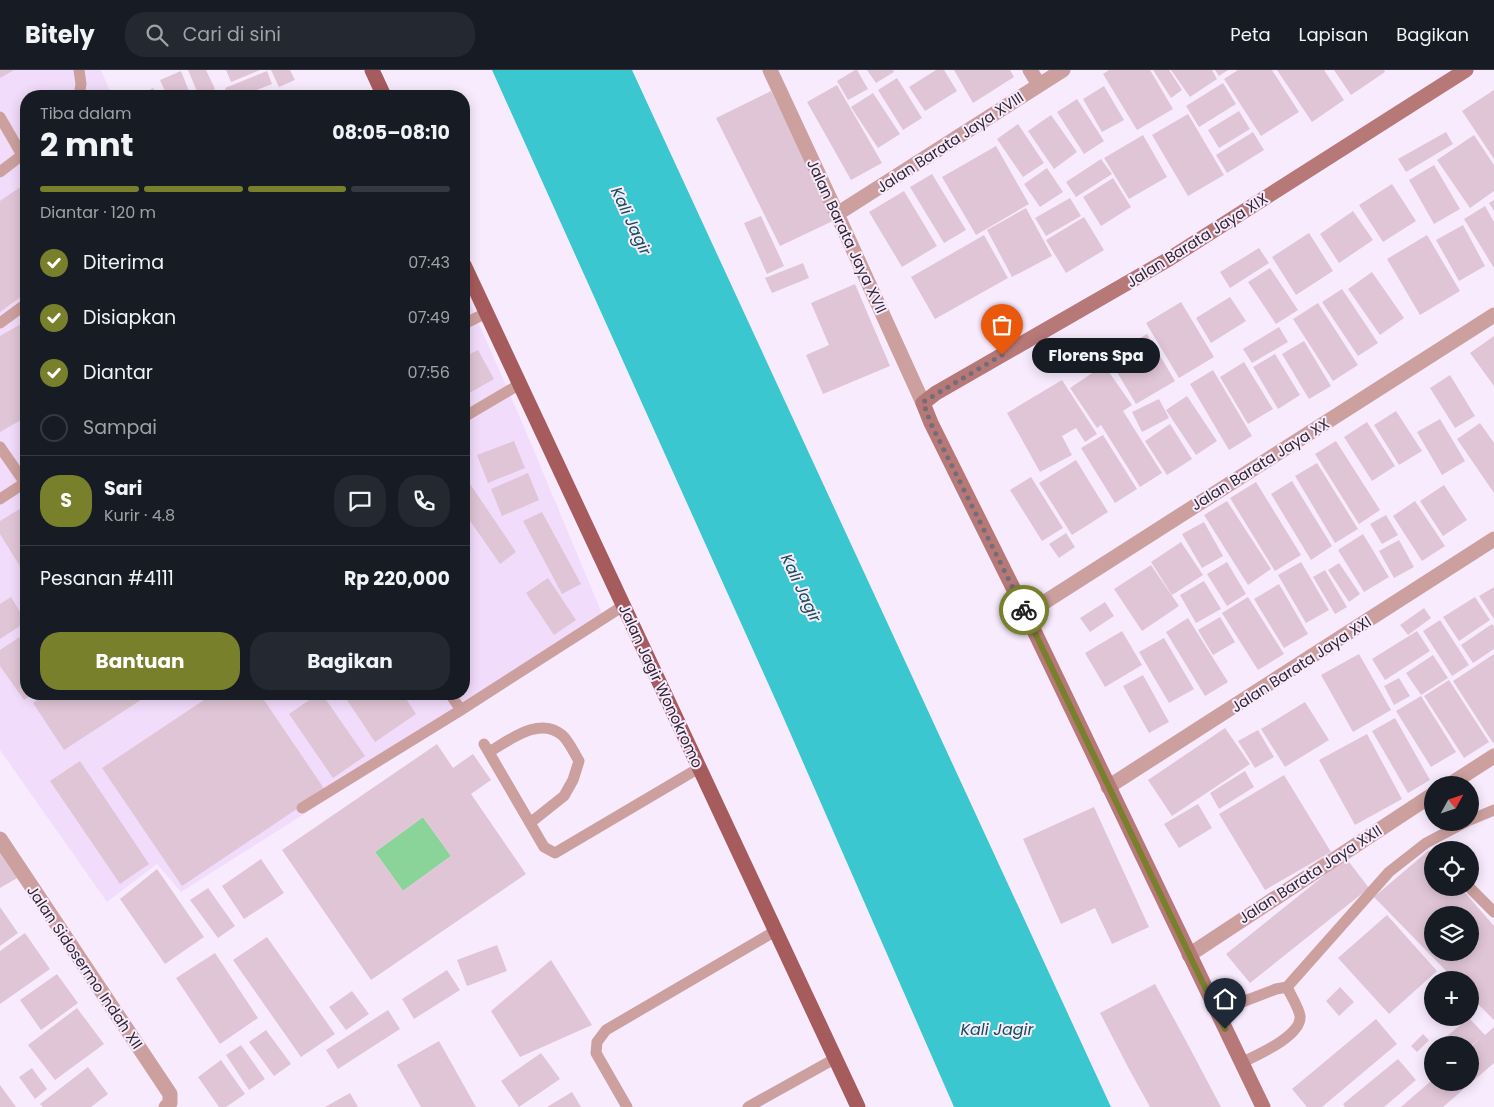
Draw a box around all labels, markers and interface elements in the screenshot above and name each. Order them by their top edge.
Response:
search box [125,12,475,57]
text: Bitely [25,18,95,51]
icon: search [143,21,171,49]
text: Cari di sini [183,21,281,48]
text: Peta [1230,22,1271,47]
text: Lapisan [1299,22,1368,47]
text: Bagikan [1396,22,1469,47]
street label: Jalan Barata Jaya XVIII [872,87,1028,197]
text: Tiba dalam [40,102,131,125]
text: 08:05–08:10 [332,119,450,146]
text: 2 mnt [40,122,134,167]
street label: Jalan Barata Jaya XVII [802,156,892,316]
water label: Kali Jagir [605,183,657,260]
street label: Jalan Barata Jaya XIX [1122,188,1272,292]
text: Diantar · 120 m [40,201,156,224]
icon: check [40,249,68,277]
text: Diterima [83,249,164,276]
text: 07:43 [408,251,450,274]
icon: check [40,304,68,332]
text: Disiapkan [83,304,176,331]
pin [981,304,1023,355]
text: 07:49 [408,306,450,329]
icon: bag [988,311,1016,339]
callout: Florens Spa [1032,338,1160,372]
text: Florens Spa [1048,344,1144,367]
icon: check [40,359,68,387]
text: Diantar [83,359,153,386]
text: 07:56 [408,361,450,384]
street label: Jalan Barata Jaya XX [1187,413,1333,515]
text: Sampai [83,414,157,441]
text: Sari [104,475,142,502]
button: chat [334,475,386,527]
button: phone [398,475,450,527]
text: S [60,487,72,514]
text: Kurir · 4.8 [104,504,175,527]
water label: Kali Jagir [775,550,827,627]
text: Pesanan #4111 [40,565,174,592]
text: Rp 220,000 [344,565,450,592]
courier [999,585,1049,635]
icon: bike [1010,596,1038,624]
street label: Jalan Jagir Wonokromo [614,601,708,771]
street label: Jalan Barata Jaya XXI [1227,611,1375,717]
button: Bantuan [40,632,240,690]
button: Bagikan [250,632,450,690]
north arrow [1424,776,1479,831]
map controls [1424,776,1479,1091]
street label: Jalan Barata Jaya XXII [1234,820,1386,928]
button: locate [1424,841,1479,896]
street label: Jalan Sidosermo Indah XII [22,881,148,1053]
button: layers [1424,906,1479,961]
button: + [1424,971,1479,1026]
pin [1204,978,1246,1029]
icon: home [1211,985,1239,1013]
water label: Kali Jagir [960,1018,1035,1041]
button: − [1424,1036,1479,1091]

